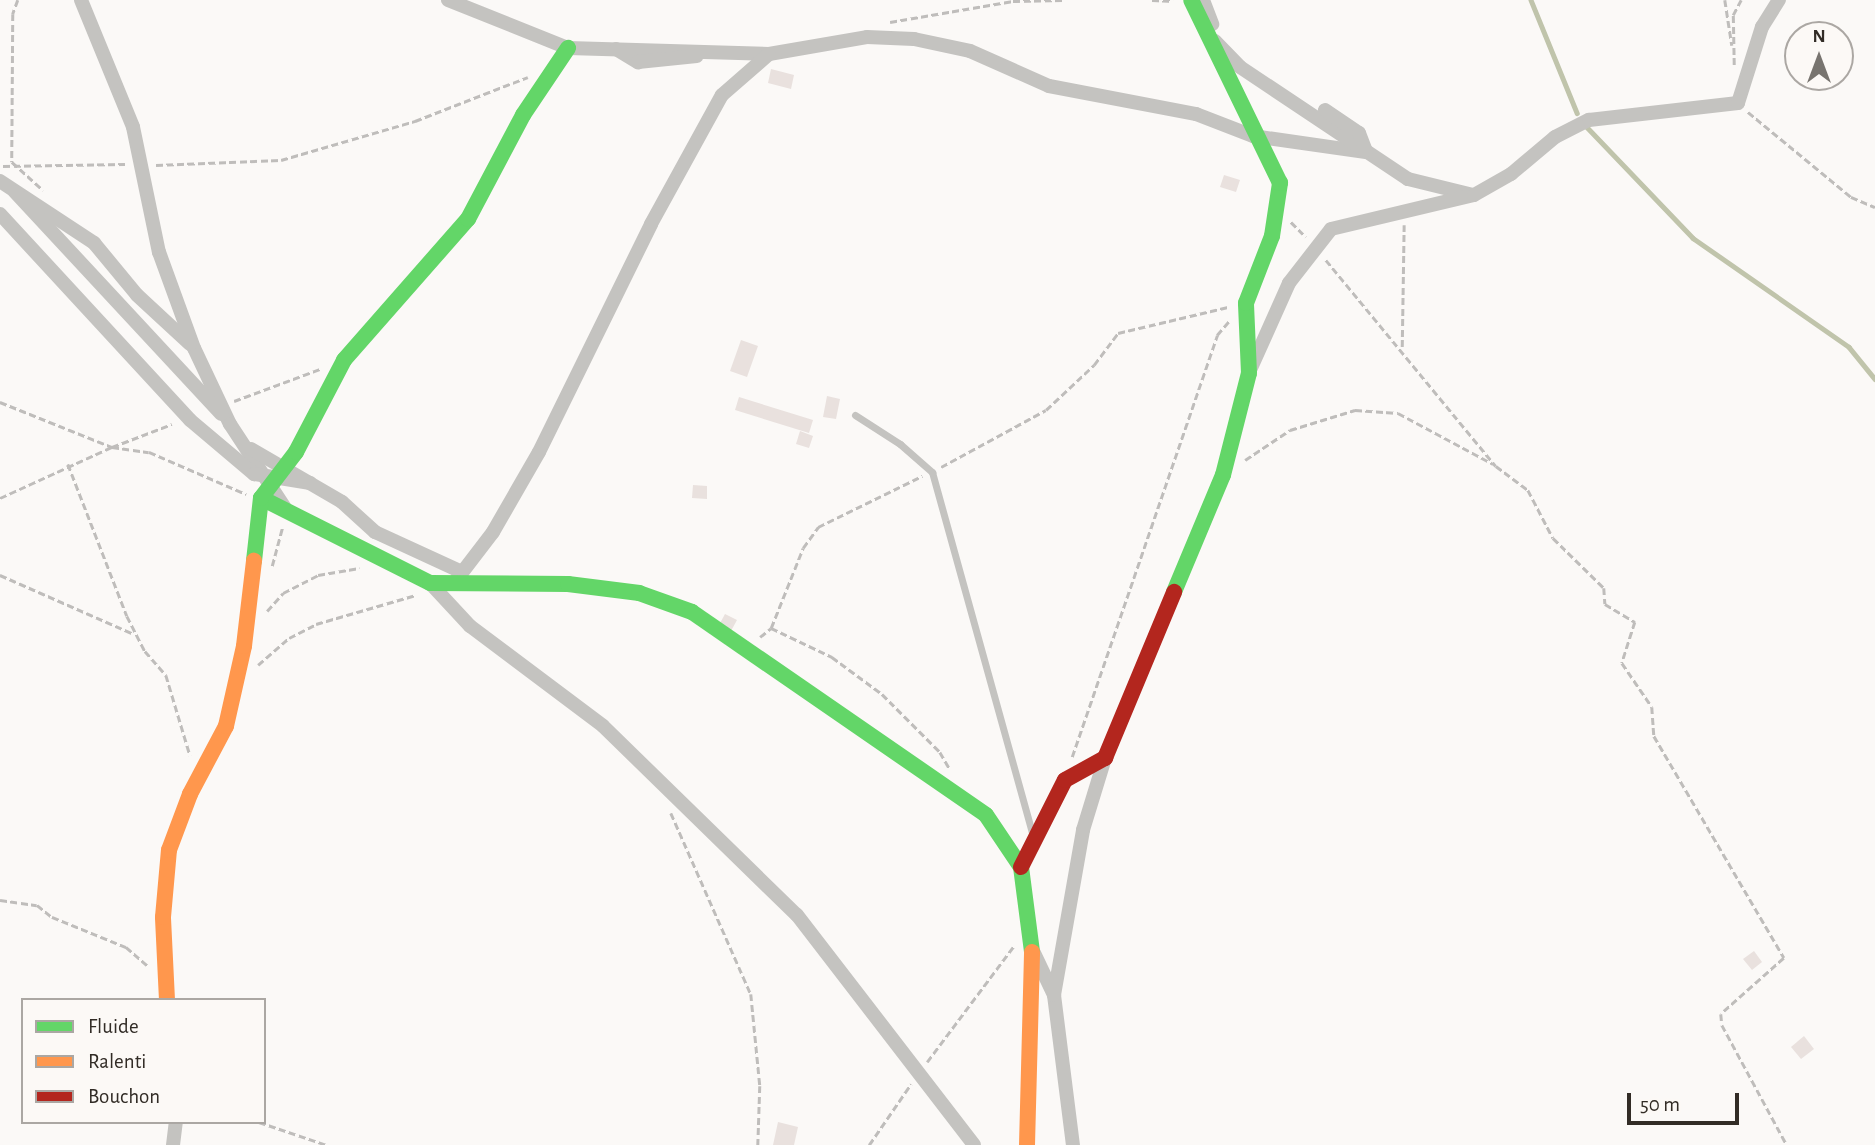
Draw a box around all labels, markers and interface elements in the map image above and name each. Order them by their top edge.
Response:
north arrow [1784,21,1854,91]
text: N [1812,27,1826,46]
legend [21,998,266,1124]
text: Fluide [88,1016,139,1037]
text: Ralenti [88,1051,146,1072]
scale bar [1630,1078,1742,1122]
text: Bouchon [88,1086,160,1107]
text: 50 m [1640,1094,1680,1115]

